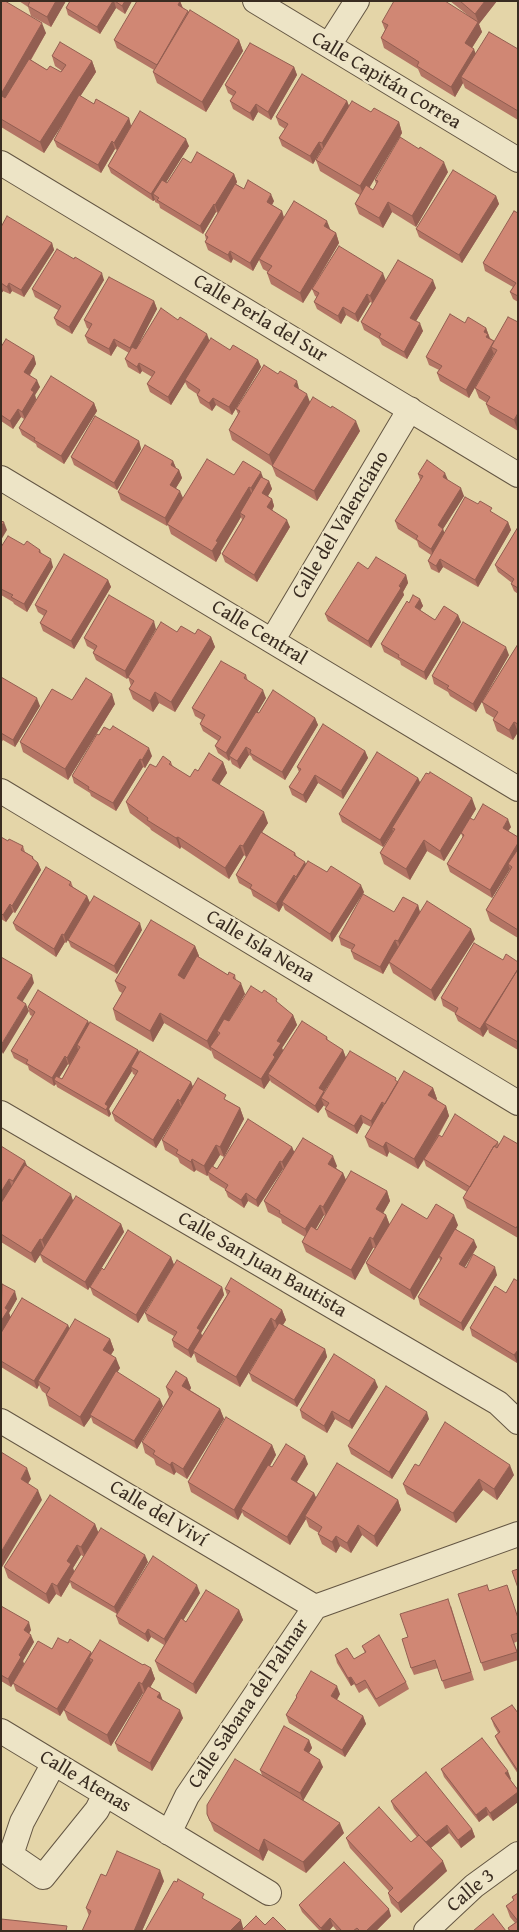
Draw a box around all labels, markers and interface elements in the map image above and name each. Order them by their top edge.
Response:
street label: Calle Capitán Correa [307,27,465,135]
street label: Calle Perla del Sur [189,270,331,368]
street label: Calle del Valenciano [287,447,395,603]
street label: Calle Central [207,595,311,671]
street label: Calle Isla Nena [202,905,318,989]
street label: Calle San Juan Bautista [173,1207,351,1323]
street label: Calle del Viví [105,1475,211,1553]
street label: Calle Sabana del Palmar [183,1615,315,1793]
street label: Calle Atenas [35,1745,135,1819]
street label: Calle 3 [442,1864,500,1918]

